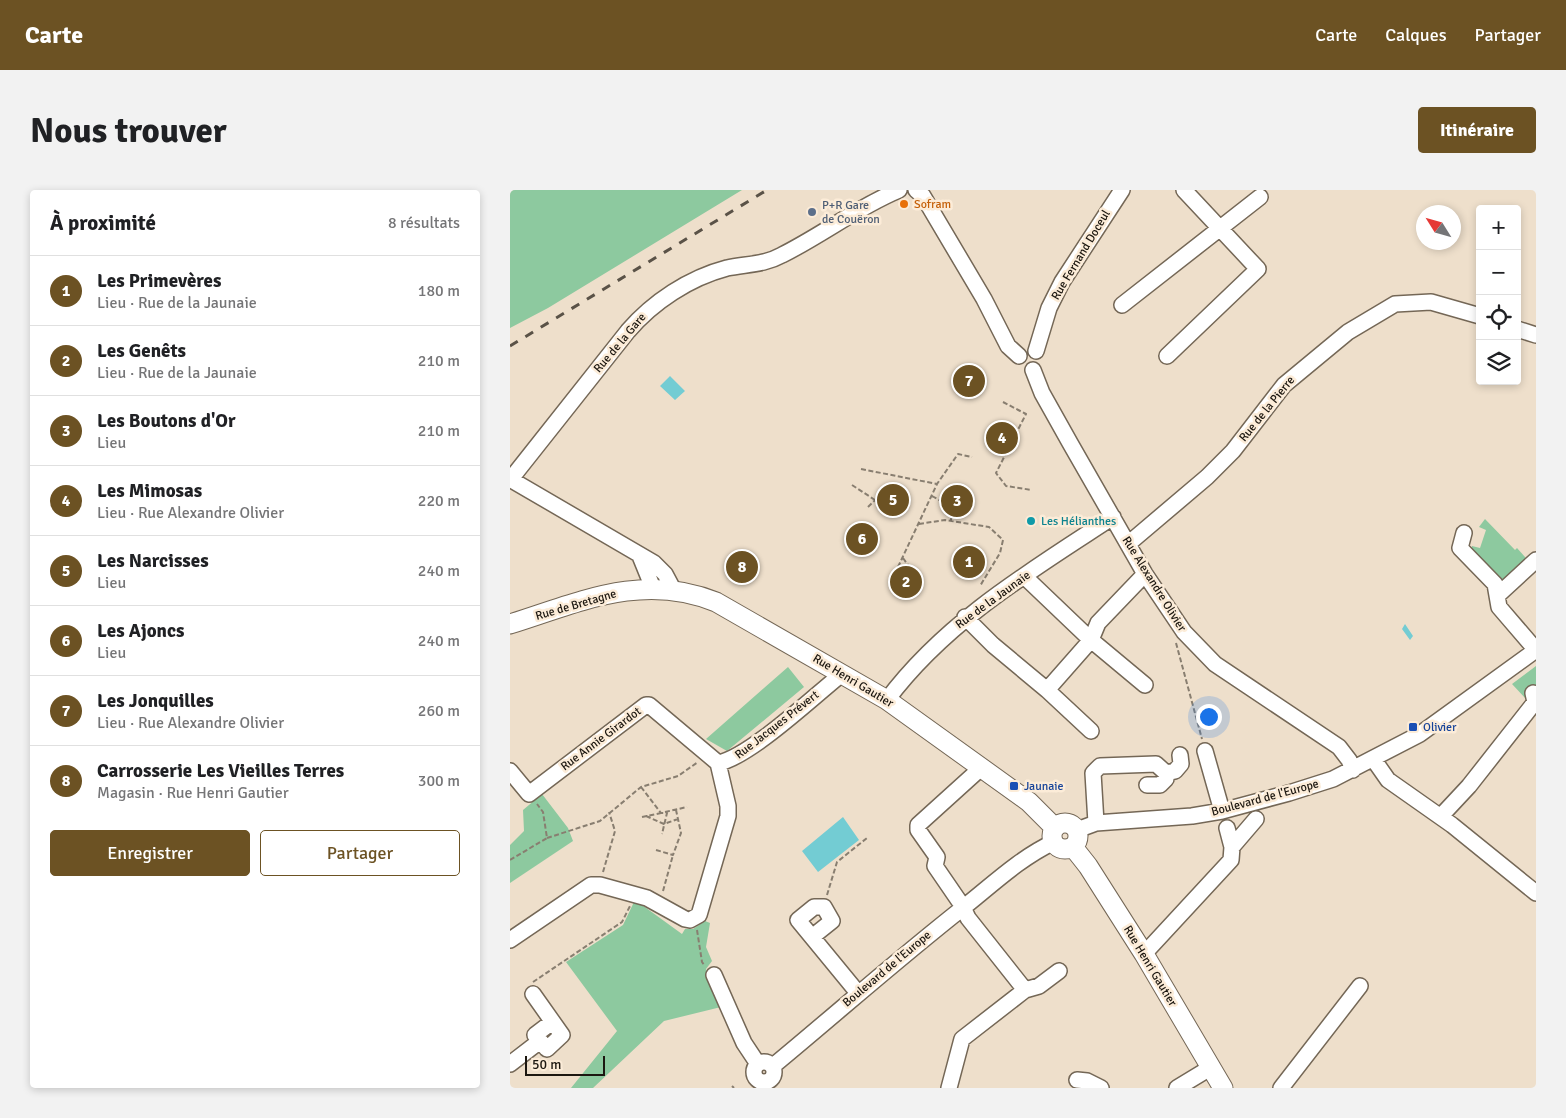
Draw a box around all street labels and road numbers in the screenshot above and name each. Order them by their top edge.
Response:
street label: Rue Fernand Doceul [1048,207,1114,303]
street label: Rue de la Gare [591,310,649,376]
street label: Rue de la Pierre [1236,373,1298,445]
street label: Rue Alexandre Olivier [1119,534,1190,635]
street label: Rue de la Jaunaie [953,568,1033,632]
street label: Rue de Bretagne [534,586,618,624]
street label: Rue Henri Gautier [810,651,897,711]
street label: Rue Jacques Prévert [732,688,822,762]
street label: Rue Annie Girardot [558,704,644,774]
street label: Boulevard de l'Europe [1210,776,1320,820]
street label: Rue Henri Gautier [1120,923,1180,1010]
street label: Boulevard de l'Europe [840,928,934,1010]

